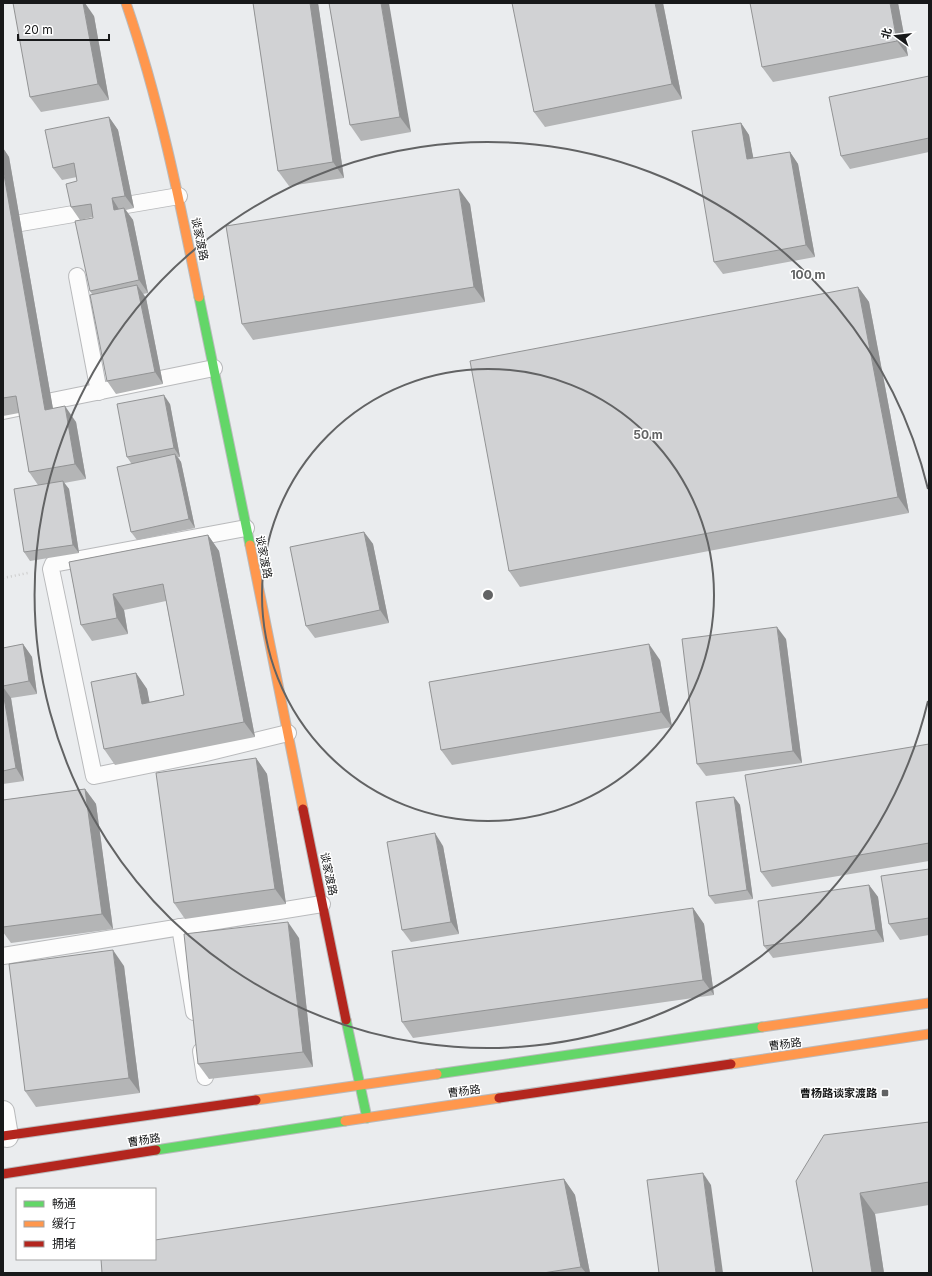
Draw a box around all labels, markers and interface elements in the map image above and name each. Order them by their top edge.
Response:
scale bar [18,16,109,42]
north arrow [876,16,916,56]
text: 20 m [24,22,53,37]
text: 北 [878,26,895,41]
street label: 谈家渡路 [189,216,211,262]
text: 100 m [790,267,826,282]
text: 50 m [633,427,663,442]
street label: 谈家渡路 [253,534,275,580]
centre of rings [481,588,495,602]
street label: 谈家渡路 [318,851,340,897]
street label: 曹杨路 [768,1035,802,1053]
street label: 曹杨路 [447,1082,481,1100]
place label: 曹杨路谈家渡路 [800,1086,878,1100]
marker: 曹杨路谈家渡路 [880,1088,890,1098]
street label: 曹杨路 [127,1131,161,1149]
legend [16,1188,156,1260]
text: 畅通 [52,1196,76,1211]
text: 缓行 [52,1216,76,1231]
text: 拥堵 [52,1236,76,1251]

